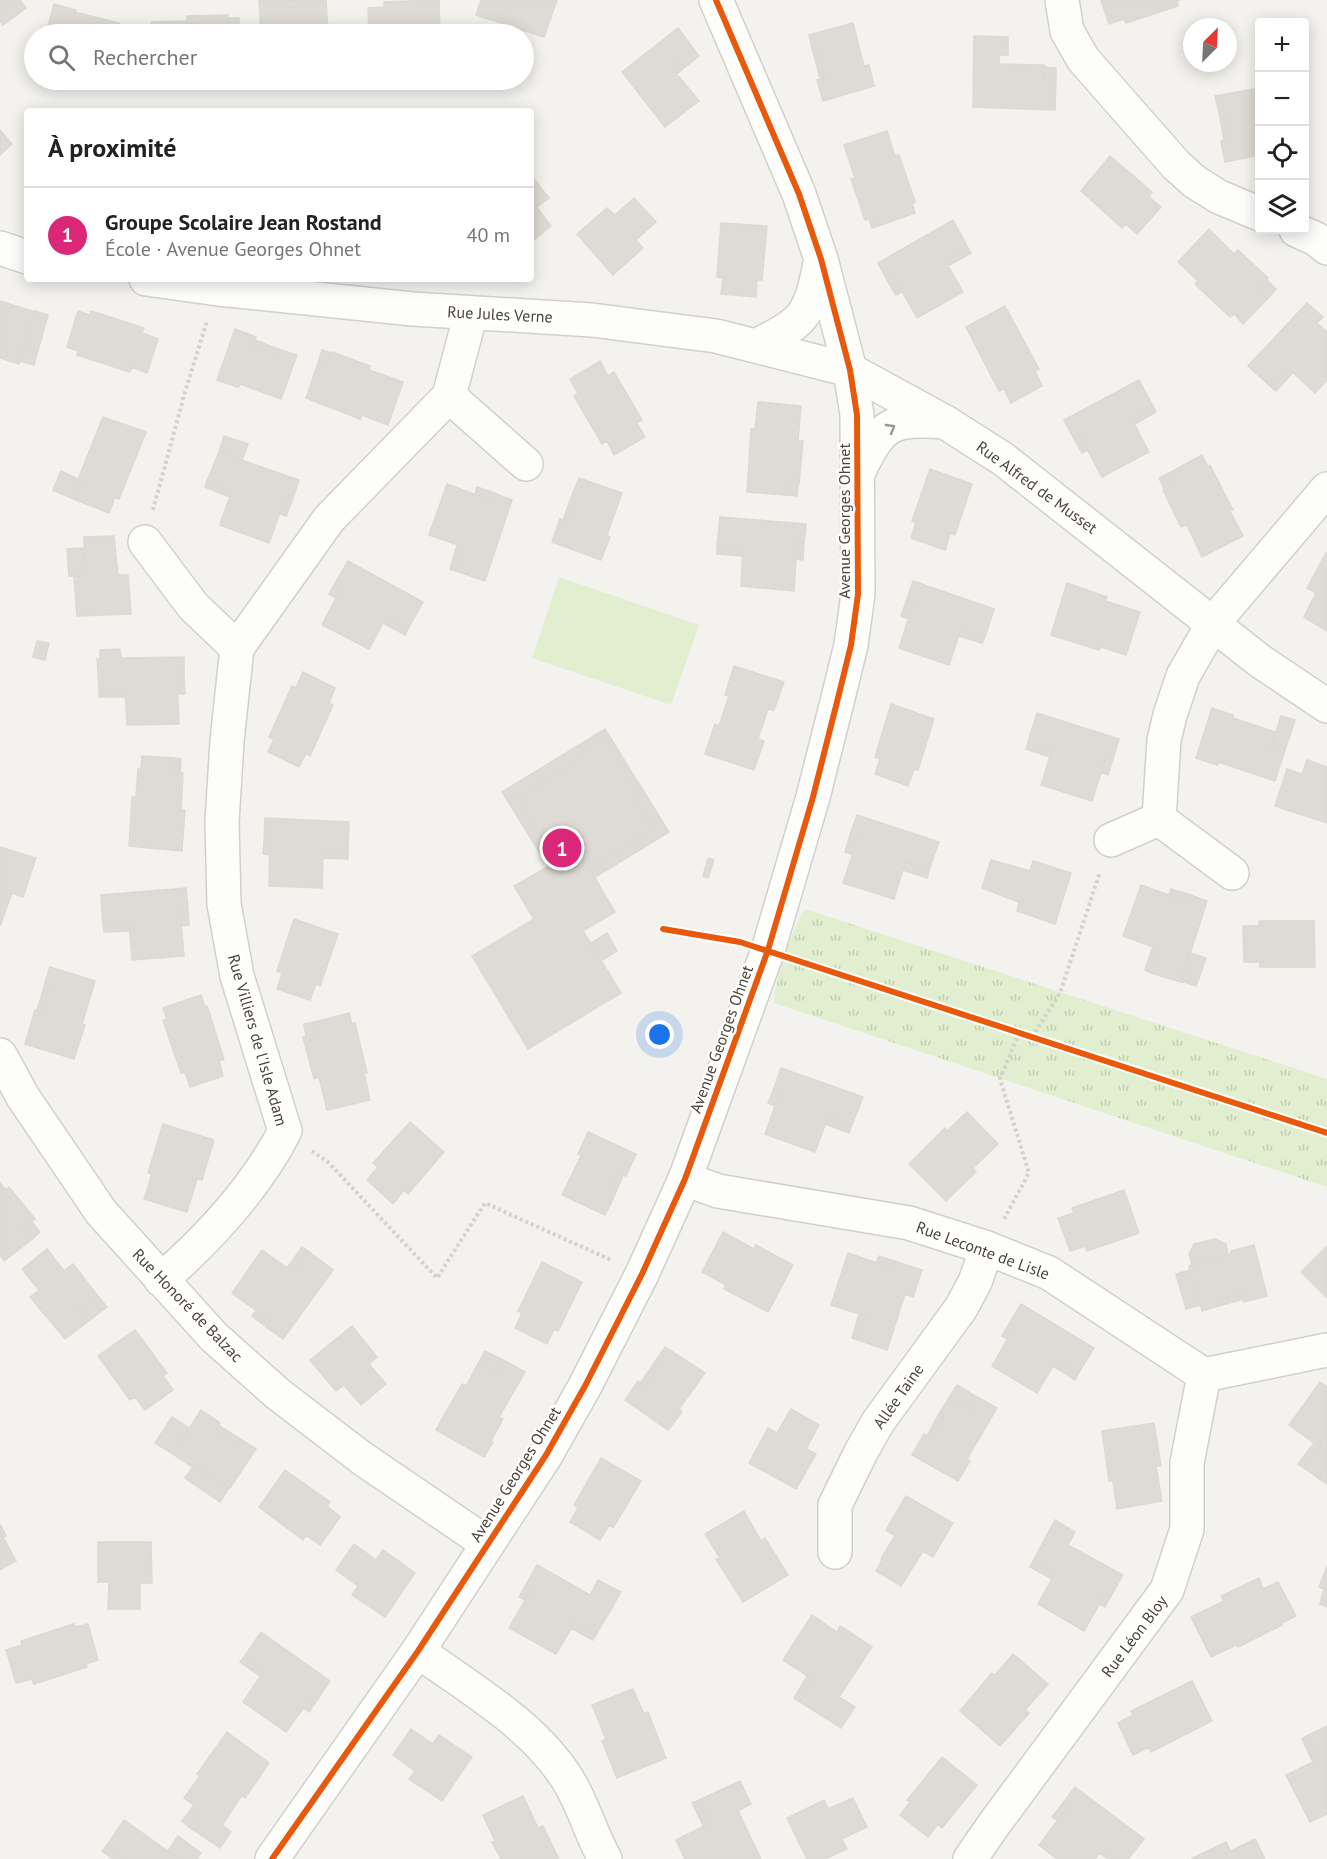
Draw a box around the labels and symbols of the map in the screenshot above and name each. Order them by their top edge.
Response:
north arrow [1183,18,1237,72]
street label: Rue Jules Verne [447,301,553,327]
one-way arrow [885,424,895,435]
street label: Rue Alfred de Musset [973,436,1102,538]
street label: Avenue Georges Ohnet [834,443,854,599]
pin: 1 [542,826,582,870]
street label: Rue Villiers de l'Isle Adam [224,952,292,1128]
street label: Avenue Georges Ohnet [685,962,757,1116]
your location [645,1020,674,1049]
street label: Rue Leconte de Lisle [914,1217,1052,1283]
street label: Rue Honoré de Balzac [129,1244,247,1366]
street label: Allée Taine [868,1360,928,1432]
street label: Avenue Georges Ohnet [465,1402,565,1545]
street label: Rue Léon Bloy [1097,1591,1172,1681]

